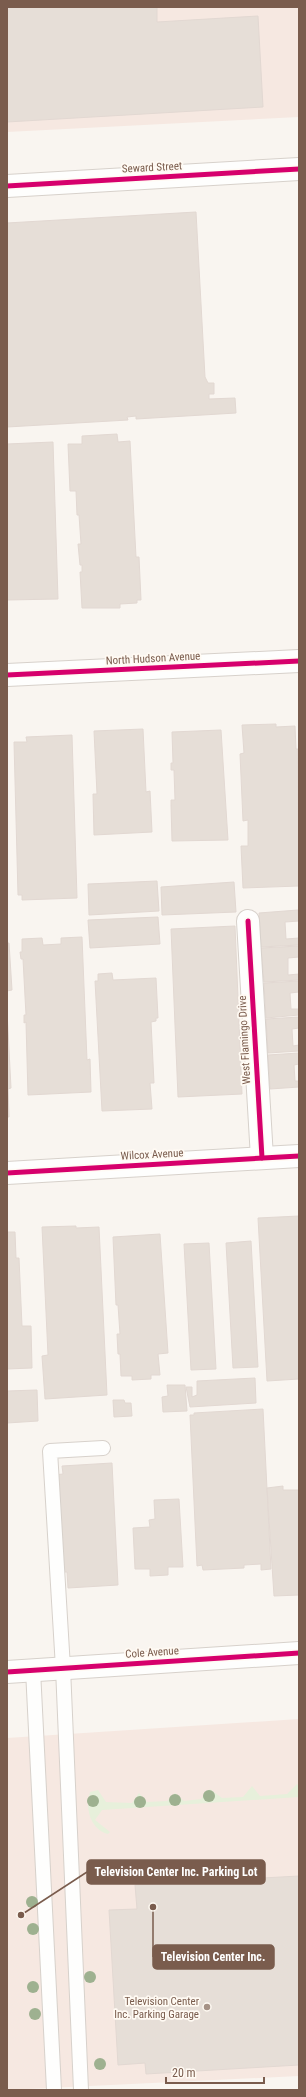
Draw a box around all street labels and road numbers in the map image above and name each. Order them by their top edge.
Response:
street label: Seward Street [122,159,182,176]
street label: North Hudson Avenue [105,650,201,667]
street label: West Flamingo Drive [236,995,253,1085]
street label: Wilcox Avenue [120,1146,184,1163]
street label: Cole Avenue [125,1644,179,1661]

